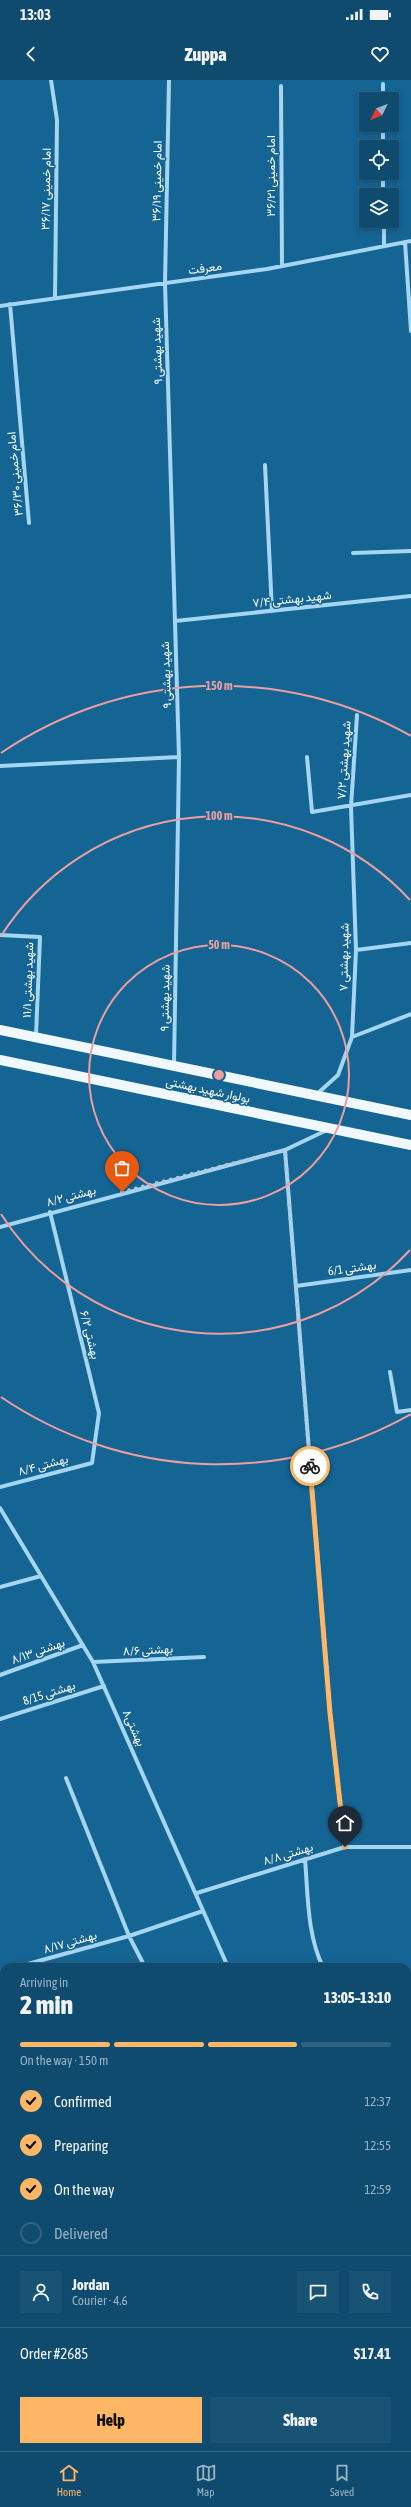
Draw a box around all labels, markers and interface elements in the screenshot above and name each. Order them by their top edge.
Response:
text: 13:03 [20,6,51,23]
icon: back [20,43,42,65]
icon: heart [369,43,391,65]
text: Zuppa [184,44,227,65]
north arrow [359,92,399,132]
map controls [359,92,399,228]
street label: امام خمینی ۳۶/۲۱ [264,135,279,217]
street label: امام خمینی ۳۶/۱۹ [149,140,166,222]
button: locate [359,140,399,180]
street label: امام خمینی ۳۶/۱۷ [38,148,55,230]
button: layers [359,188,399,228]
street label: معرفت [187,259,223,278]
street label: شهید بهشتی ۹ [149,317,166,385]
street label: امام خمینی ۳۶/۳۰ [4,431,27,517]
street label: شهید بهشتی ۷/۴ [252,588,332,611]
street label: شهید بهشتی ۹ [158,641,175,709]
text: 150 m [205,679,233,693]
street label: شهید بهشتی ۷/۲ [334,720,355,800]
text: 100 m [205,809,233,823]
street label: شهید بهشتی ۷ [336,923,353,991]
text: 50 m [208,938,230,952]
street label: شهید بهشتی ۱۱/۱ [20,942,37,1018]
street label: شهید بهشتی ۹ [157,964,174,1032]
centre of rings [212,1068,226,1082]
street label: بولوار شهید بهشتی [164,1074,251,1107]
pin [105,1151,139,1192]
icon: bag [111,1157,133,1179]
street label: بهشتی ۸/۲ [45,1183,98,1210]
street label: بهشتی 6/1 [327,1258,377,1279]
street label: بهشتی ۶/۲ [76,1309,103,1361]
courier [290,1446,330,1486]
street label: بهشتی ۸/۴ [16,1452,70,1479]
icon: bike [299,1455,321,1477]
street label: بهشتی ۸/۱۳ [9,1635,67,1668]
street label: بهشتی ۸/۶ [122,1642,174,1659]
street label: بهشتی 8/15 [21,1678,77,1709]
street label: بهشتی۸ [119,1707,148,1749]
pin [328,1806,362,1847]
icon: home [334,1812,356,1834]
street label: بهشتی ۸/۸ [261,1840,315,1869]
street label: بهشتی ۸/۱۷ [42,1928,99,1957]
text: Arriving in [20,1975,68,1990]
text: 13:05–13:10 [324,1989,391,2006]
text: 2 min [20,1990,73,2020]
text: On the way · 150 m [20,2053,108,2068]
icon: check [20,2090,42,2112]
text: Confirmed [54,2093,112,2110]
text: 12:37 [364,2094,391,2109]
icon: check [20,2134,42,2156]
text: Preparing [54,2137,108,2154]
text: 12:55 [364,2138,391,2153]
icon: check [20,2178,42,2200]
text: On the way [54,2181,115,2198]
text: 12:59 [364,2182,391,2197]
text: Delivered [54,2225,108,2242]
button: person [20,2271,62,2313]
button: chat [297,2271,339,2313]
button: phone [349,2271,391,2313]
text: Jordan [72,2276,110,2293]
text: Courier · 4.6 [72,2293,128,2308]
text: Order #2685 [20,2345,88,2362]
text: $17.41 [354,2345,391,2362]
button: Help [20,2397,202,2443]
button: Share [210,2397,391,2443]
tab: Home [57,2462,81,2498]
tab: Map [195,2462,217,2498]
tab: Saved [330,2462,354,2498]

